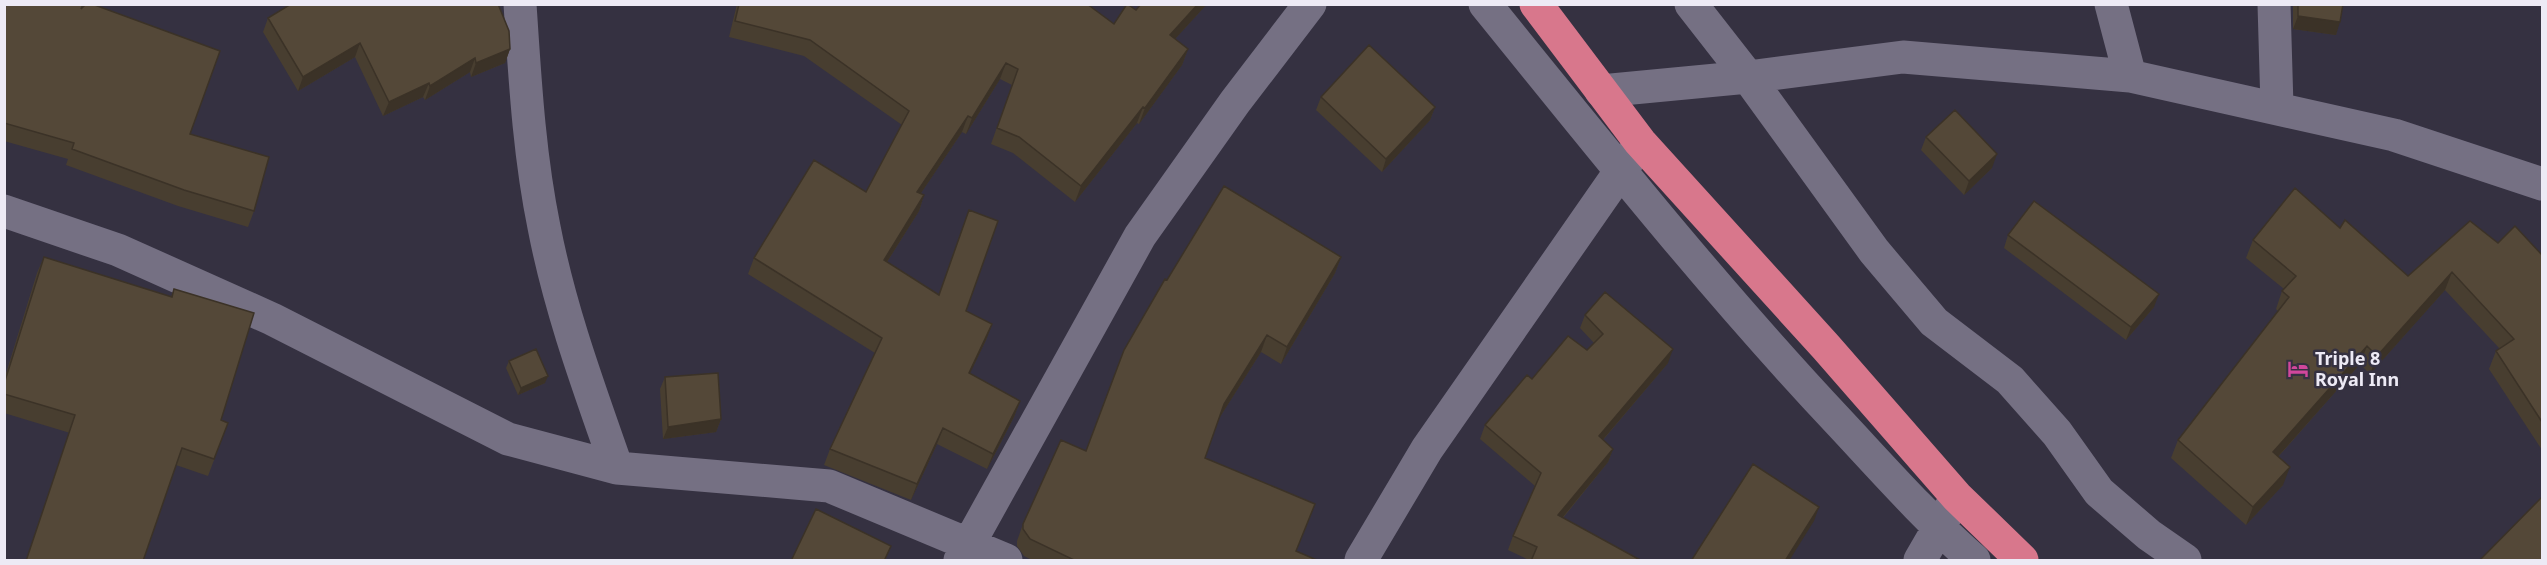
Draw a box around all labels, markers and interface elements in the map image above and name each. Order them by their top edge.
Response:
place label: Triple 8 Royal Inn [2315,346,2399,391]
hotel icon: Triple 8 Royal Inn [2286,357,2310,381]

